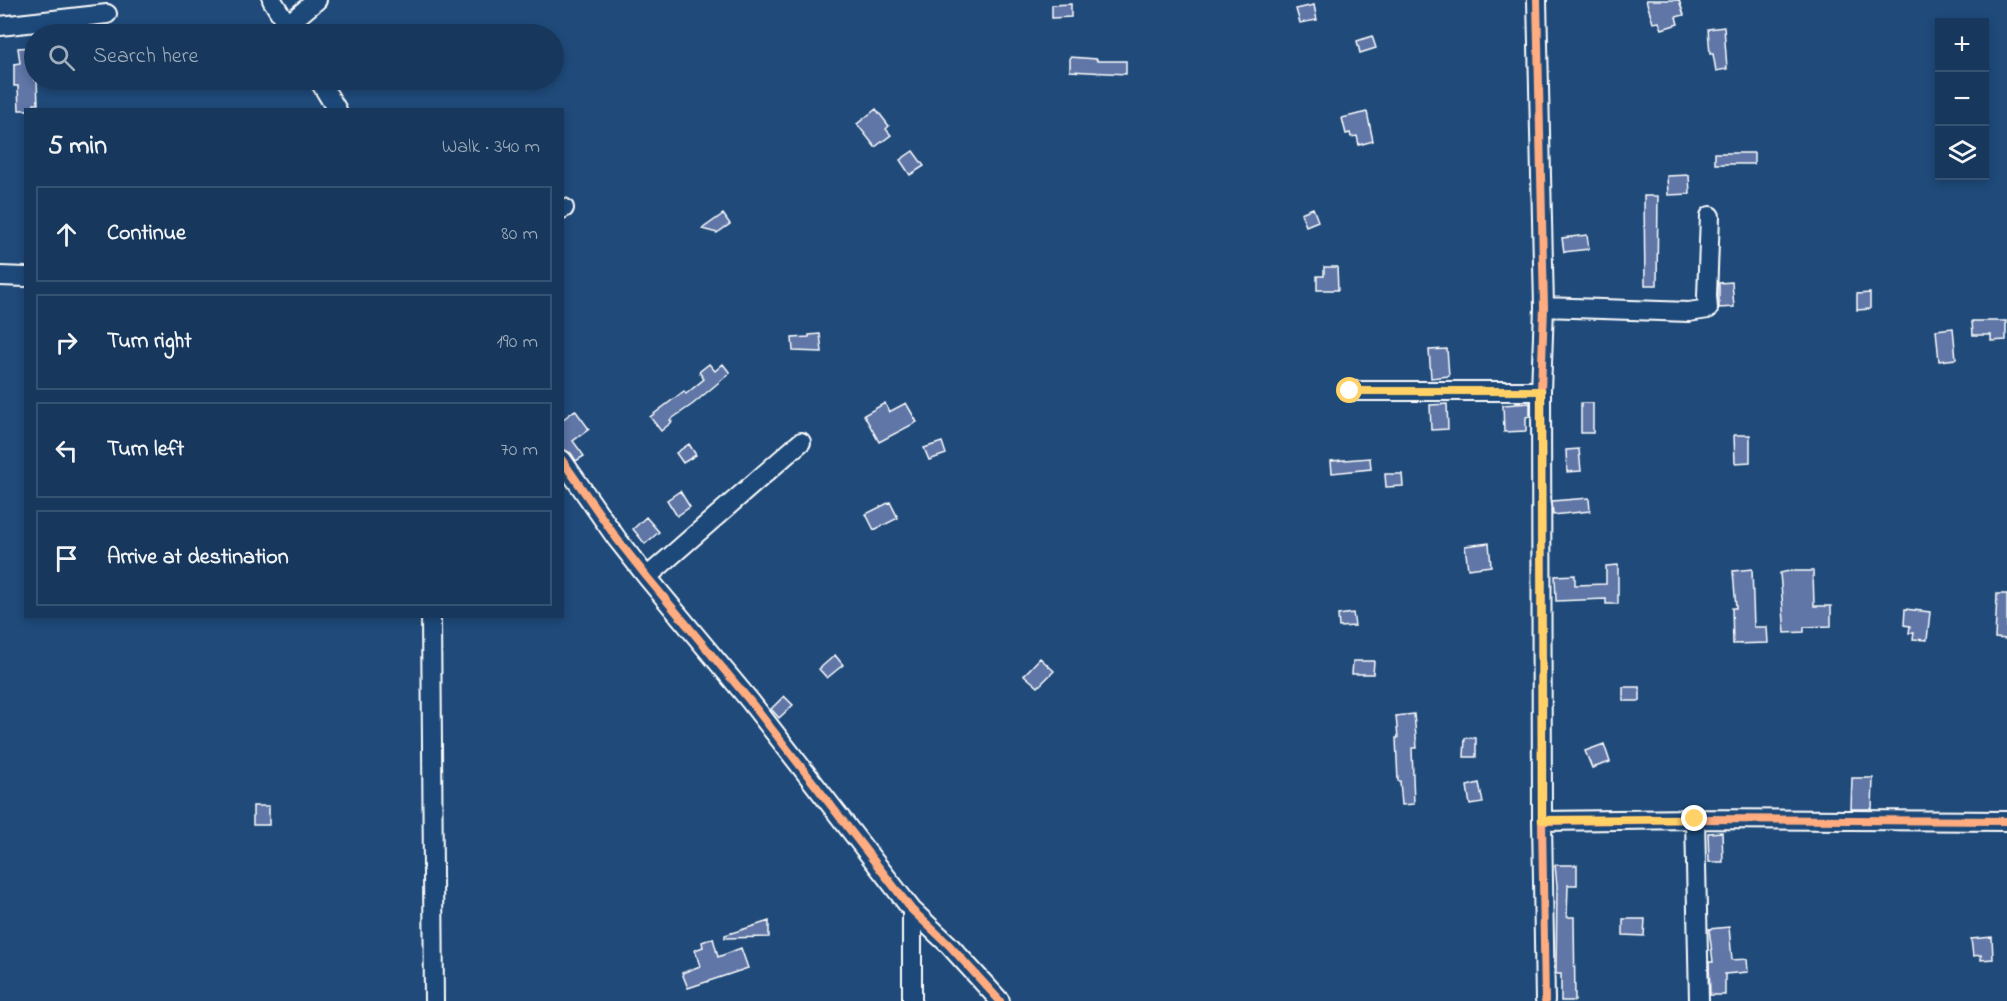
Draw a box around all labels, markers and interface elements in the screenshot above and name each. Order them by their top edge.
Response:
map controls [1935,18,1989,180]
button: + [1935,18,1989,72]
search box [24,24,564,90]
icon: search [45,41,78,74]
text: Search here [93,41,198,73]
button: − [1935,72,1989,126]
button: layers [1935,126,1989,180]
text: 5 min [48,128,107,166]
text: Walk · 340 m [442,133,540,162]
icon: ahead [50,218,83,251]
text: Continue [107,218,186,250]
text: 80 m [501,220,538,249]
icon: right [50,326,83,359]
text: Turn right [107,326,192,358]
text: 190 m [496,328,538,357]
route start [1336,377,1362,403]
icon: left [50,434,83,467]
text: Turn left [107,434,184,466]
text: 70 m [501,436,538,465]
icon: arrive [50,542,83,575]
text: Arrive at destination [107,542,289,574]
route end [1681,805,1707,831]

